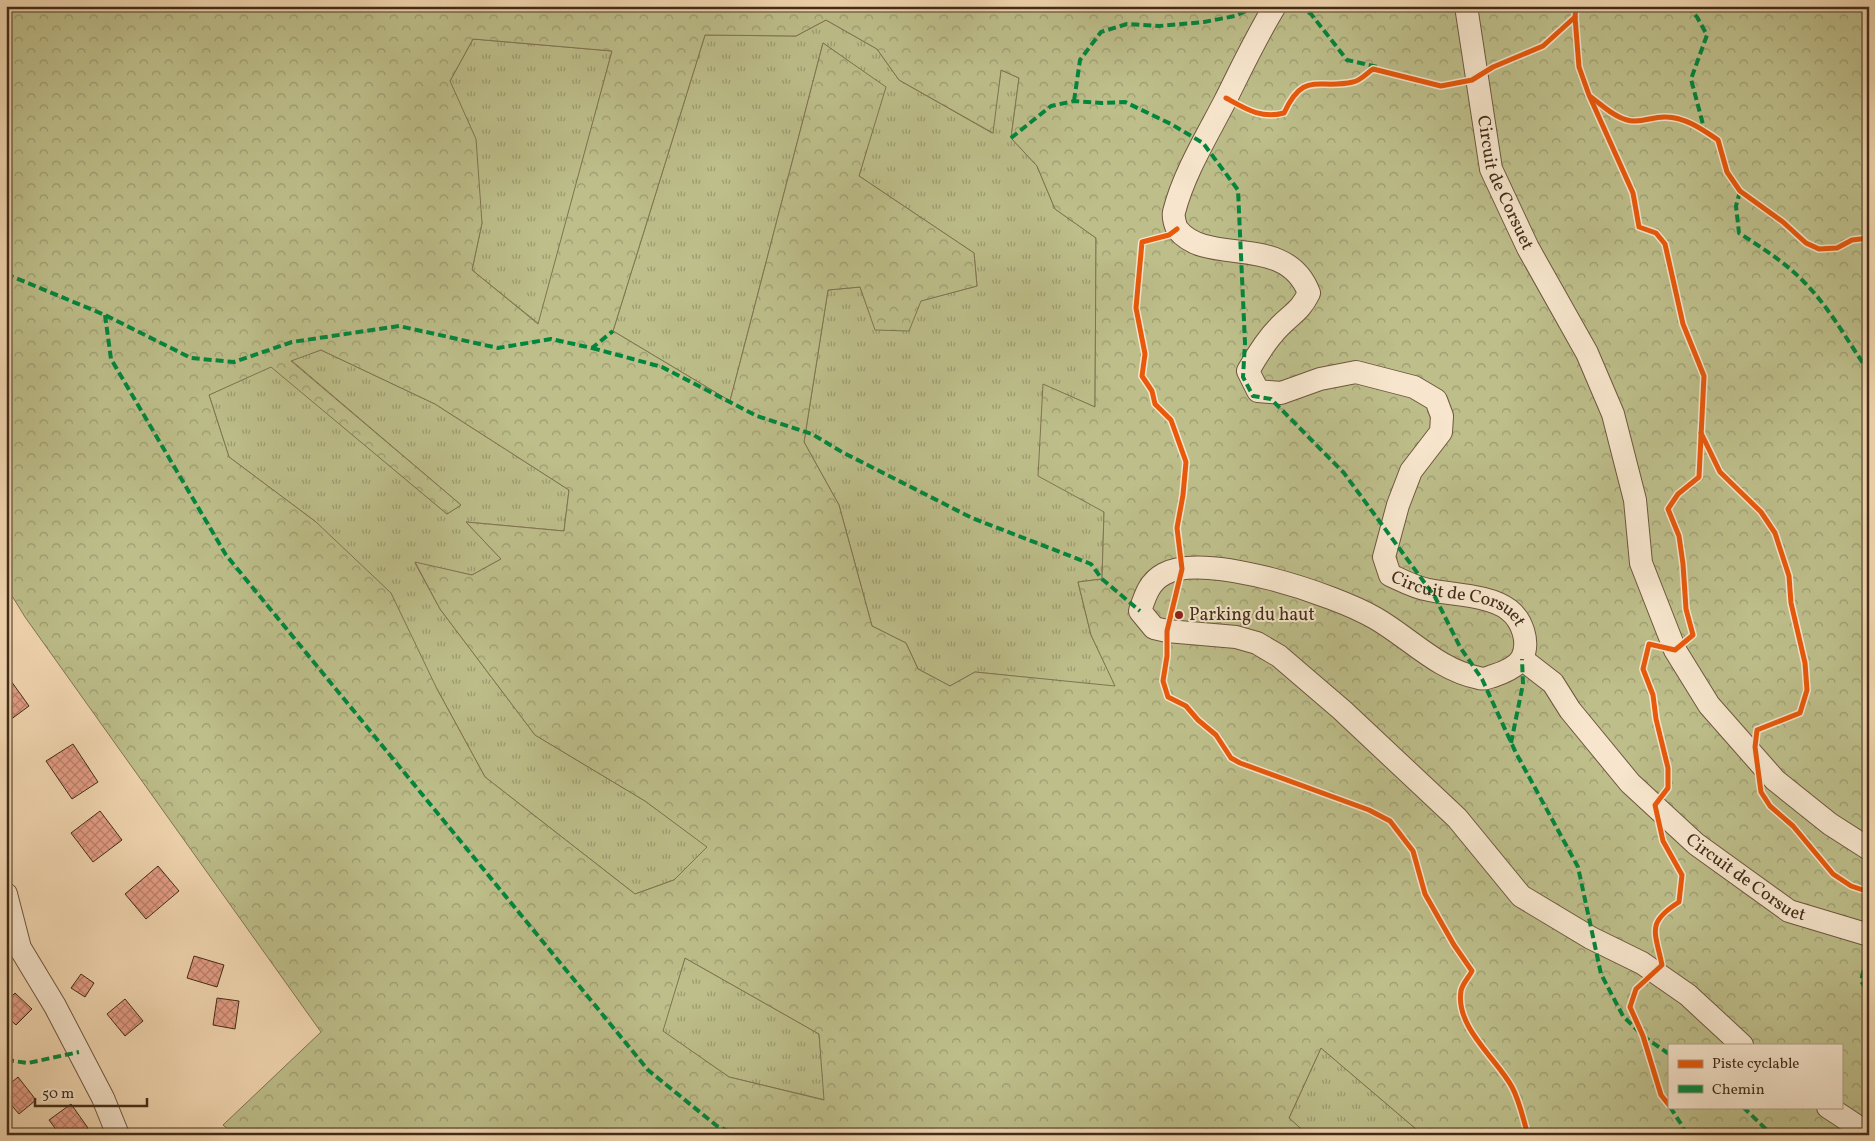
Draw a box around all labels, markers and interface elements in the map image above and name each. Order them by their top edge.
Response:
street label: Circuit de Corsuet [1470,114,1540,254]
street label: Circuit de Corsuet [1387,565,1532,631]
place label: Parking du haut [1189,603,1315,628]
marker: Parking du haut [1173,609,1185,621]
street label: Circuit de Corsuet [1680,828,1809,928]
legend [1668,1044,1842,1108]
text: Piste cyclable [1712,1054,1799,1075]
scale bar [35,1076,148,1108]
text: Chemin [1712,1080,1765,1101]
text: 50 m [42,1084,74,1105]

